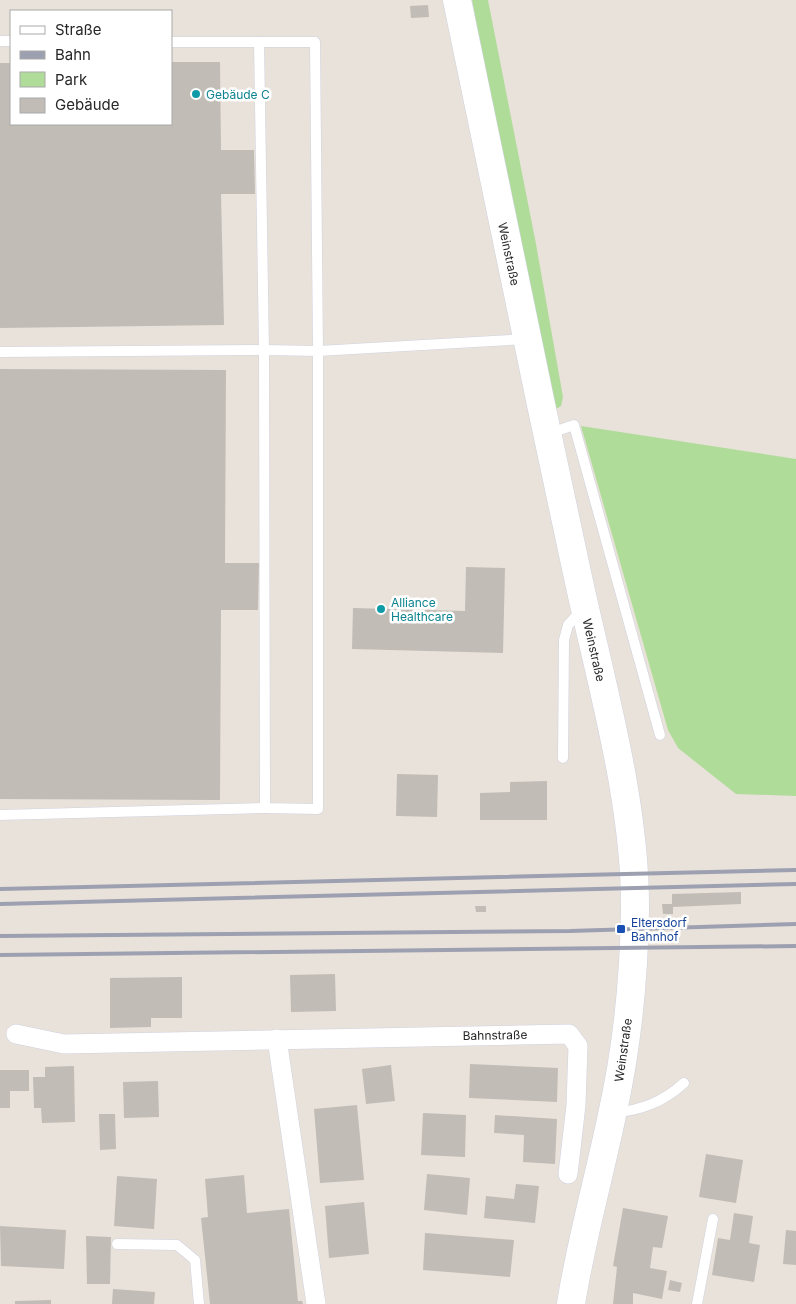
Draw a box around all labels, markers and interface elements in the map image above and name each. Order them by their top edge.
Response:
legend [10,10,172,125]
text: Straße [55,20,102,39]
text: Bahn [55,45,91,64]
text: Park [55,70,88,89]
place label: Gebäude C [206,87,270,102]
marker: Gebäude C [190,88,202,100]
text: Gebäude [55,95,120,114]
street label: Weinstraße [495,221,523,287]
place label: Alliance Healthcare [391,595,453,624]
marker: Alliance Healthcare [375,603,387,615]
street label: Weinstraße [579,617,609,683]
place label: Eltersdorf Bahnhof [631,915,687,944]
marker: Eltersdorf Bahnhof [615,923,627,935]
street label: Weinstraße [611,1017,635,1083]
street label: Bahnstraße [463,1027,527,1043]

